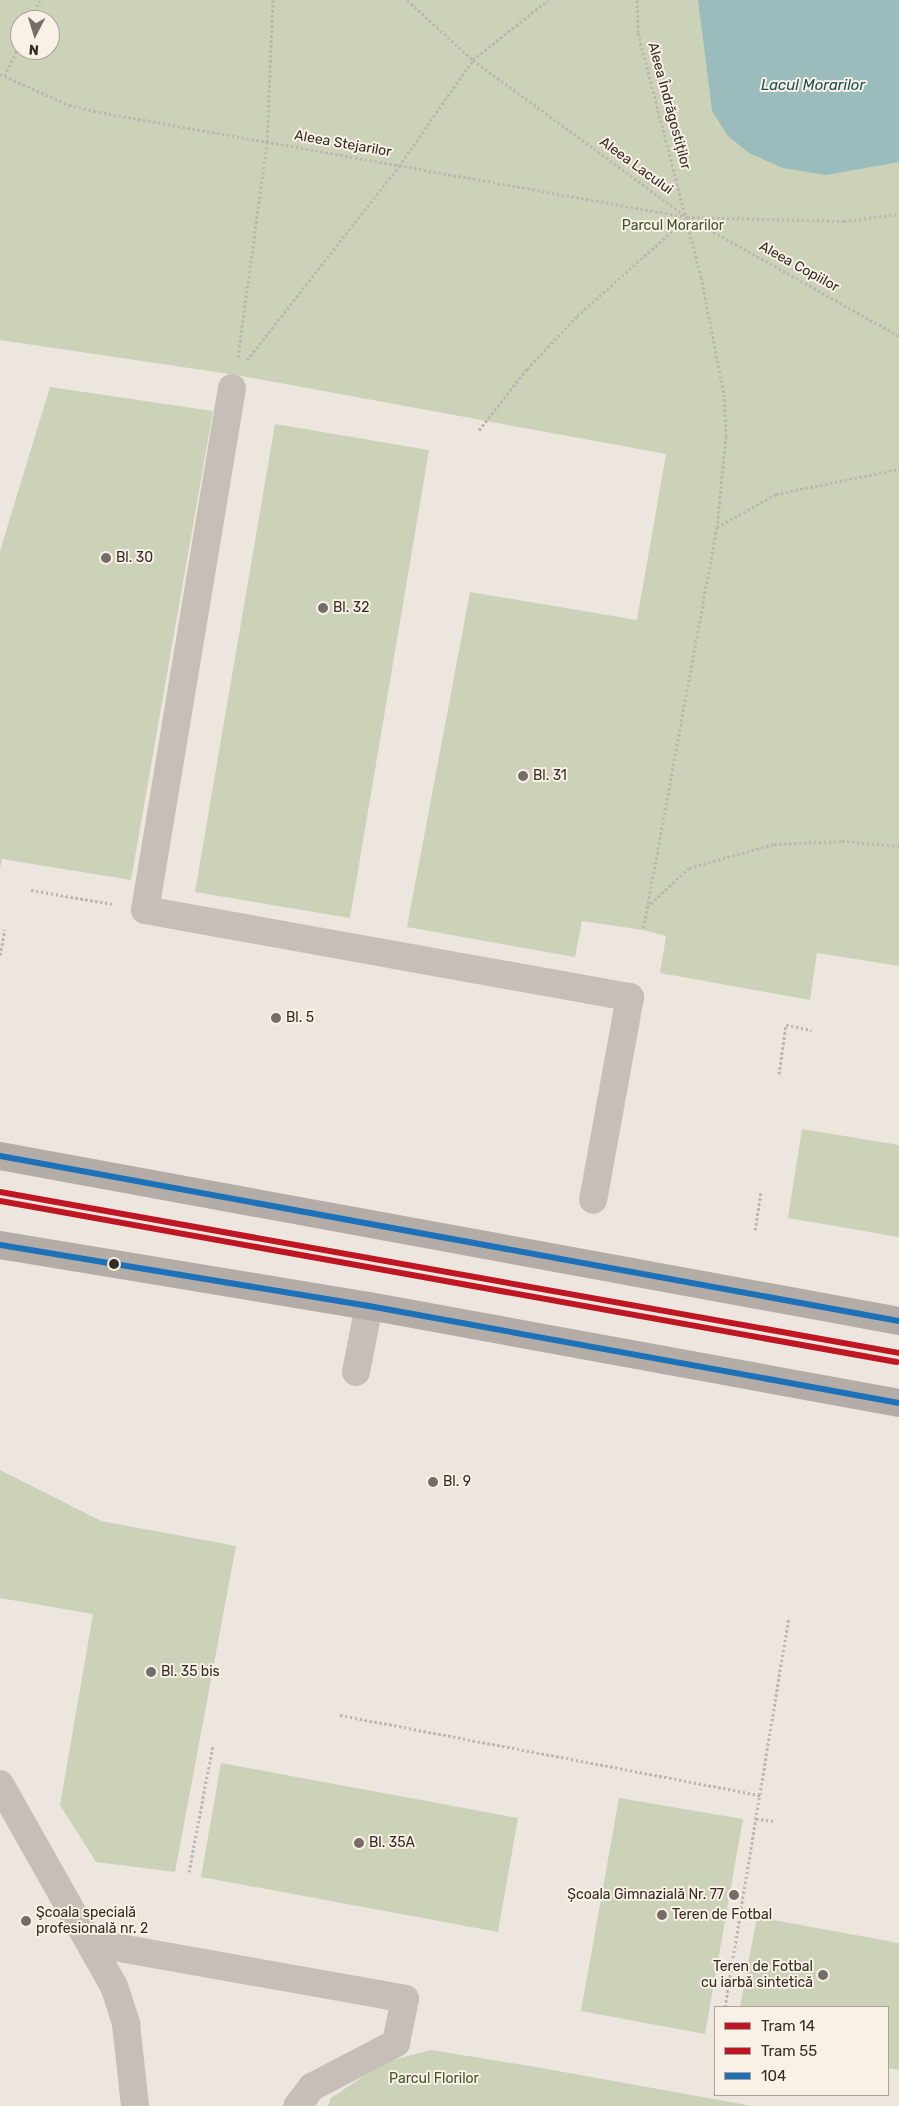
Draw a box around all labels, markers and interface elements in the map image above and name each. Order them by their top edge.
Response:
north arrow [10,10,60,60]
street label: Aleea Îndrăgostiților [644,40,694,172]
text: N [28,41,40,58]
water label: Lacul Morarilor [761,77,865,95]
street label: Aleea Stejarilor [293,127,393,161]
street label: Aleea Lacului [596,134,676,198]
park label: Parcul Morarilor [622,218,724,234]
street label: Aleea Copiilor [756,238,842,296]
place label: Bl. 30 [116,550,153,566]
marker: Bl. 30 [100,552,112,564]
place label: Bl. 32 [333,600,369,616]
marker: Bl. 32 [317,602,329,614]
place label: Bl. 31 [533,768,567,784]
marker: Bl. 31 [517,770,529,782]
place label: Bl. 5 [286,1010,314,1026]
marker: Bl. 5 [270,1012,282,1024]
unlabelled marker [109,1259,119,1269]
place label: Bl. 9 [443,1474,471,1490]
marker: Bl. 9 [427,1476,439,1488]
place label: Bl. 35 bis [161,1664,220,1680]
marker: Bl. 35 bis [145,1666,157,1678]
place label: Bl. 35A [369,1835,415,1851]
marker: Bl. 35A [353,1837,365,1849]
place label: Școala Gimnazială Nr. 77 [567,1887,724,1903]
marker: Școala Gimnazială Nr. 77 [728,1889,740,1901]
place label: Şcoala specială profesională nr. 2 [36,1905,148,1938]
place label: Teren de Fotbal [672,1907,772,1923]
marker: Teren de Fotbal [656,1909,668,1921]
marker: Şcoala specială profesională nr. 2 [20,1915,32,1927]
place label: Teren de Fotbal cu iarbă sintetică [701,1959,813,1991]
marker: Teren de Fotbal cu iarbă sintetică [817,1969,829,1981]
legend [714,2006,889,2096]
text: Tram 14 [761,2017,815,2035]
text: Tram 55 [761,2042,817,2060]
text: 104 [761,2067,786,2085]
park label: Parcul Florilor [389,2071,479,2087]

